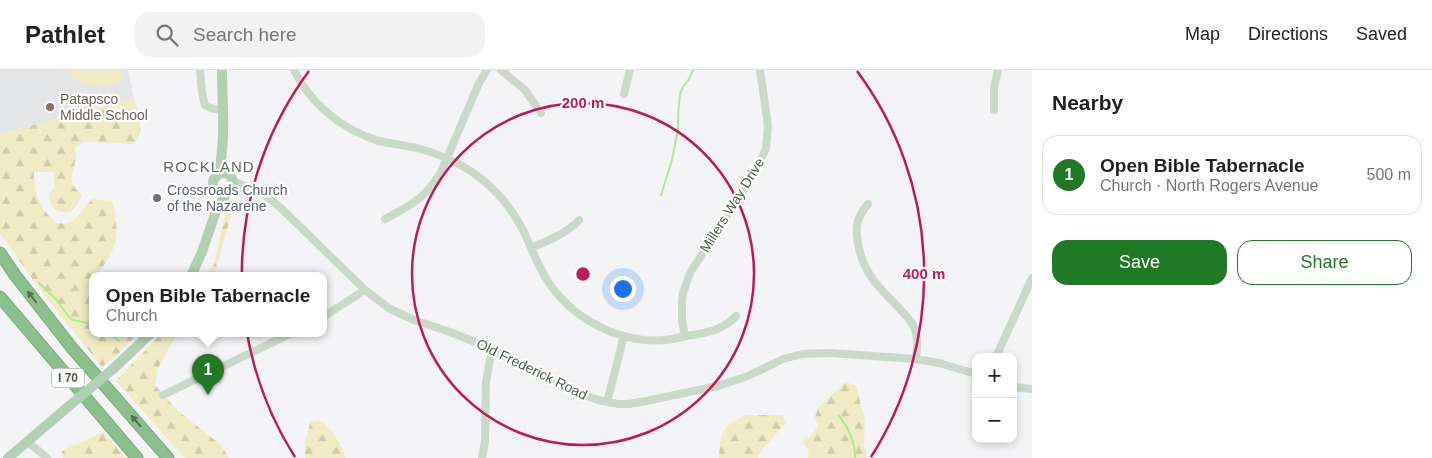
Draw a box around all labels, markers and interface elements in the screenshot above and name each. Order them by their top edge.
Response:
search box [135,12,485,57]
text: Pathlet [25,21,105,48]
icon: search [153,21,181,49]
text: Search here [193,24,297,45]
text: Map [1185,24,1220,44]
text: Directions [1248,24,1328,44]
text: Saved [1356,24,1407,44]
place label: Patapsco Middle School [60,91,148,123]
text: Nearby [1052,91,1123,114]
text: 200 m [562,94,604,111]
marker: Patapsco Middle School [44,101,56,113]
street label: Millers Way Drive [697,155,768,255]
text: Open Bible Tabernacle [1100,155,1304,176]
district label: ROCKLAND [163,158,255,175]
text: 1 [1065,166,1073,183]
text: 500 m [1367,166,1411,183]
text: Church · North Rogers Avenue [1100,177,1318,194]
place label: Crossroads Church of the Nazarene [167,182,288,214]
marker: Crossroads Church of the Nazarene [151,192,163,204]
button: Save [1052,240,1227,285]
button: Share [1237,240,1412,285]
centre of rings [574,265,592,283]
text: 400 m [903,265,945,282]
popup [89,272,327,337]
your location [610,276,636,302]
text: Open Bible Tabernacle [106,285,310,306]
one-way arrow [26,291,37,304]
text: Church [106,307,157,324]
street label: Old Frederick Road [474,335,590,403]
map controls [972,353,1017,443]
button: + [972,353,1017,398]
pin: 1 [192,354,224,395]
road number: I 70 [52,368,84,388]
button: − [972,398,1017,443]
one-way arrow [130,415,141,428]

